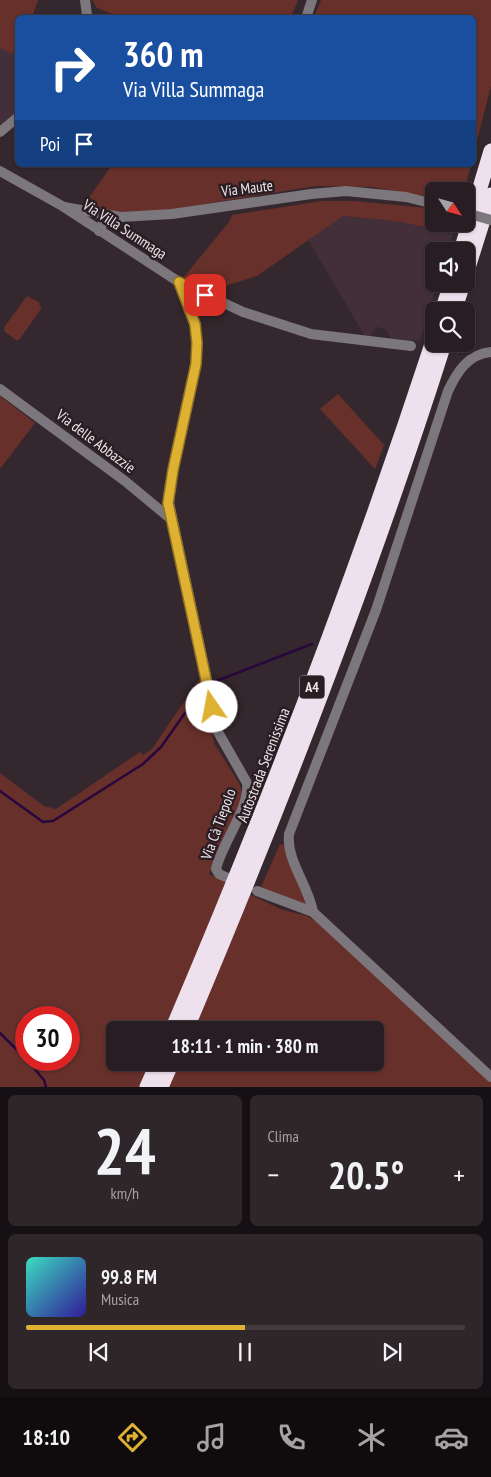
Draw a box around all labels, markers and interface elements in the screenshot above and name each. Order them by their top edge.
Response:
text: 360 m [123,31,204,77]
icon: right [40,35,105,100]
text: Via Villa Summaga [123,75,264,103]
icon: arrive [70,130,98,158]
text: Poi [40,132,60,156]
street label: Via Maute [219,175,274,201]
north arrow [425,182,475,232]
map controls [425,182,475,352]
street label: Via Villa Summaga [79,194,171,263]
button: sound [425,242,475,292]
pin [184,274,226,316]
icon: arrive [191,281,219,309]
button: search [425,302,475,352]
street label: Via delle Abbazzie [52,404,139,477]
road number: A4 [300,676,324,699]
position arrow [185,680,237,732]
street label: Autostrada Serenissima [232,705,294,825]
street label: Via Cà Tiepolo [196,786,240,863]
speed limit sign: 30 [15,1006,80,1071]
text: 18:11 · 1 min · 380 m [172,1034,318,1058]
text: 24 [94,1108,156,1192]
text: Clima [268,1126,299,1146]
text: 20.5° [328,1150,404,1199]
text: − [268,1156,279,1193]
text: + [453,1156,465,1193]
text: km/h [111,1183,139,1203]
text: 99.8 FM [101,1265,157,1289]
text: Musica [101,1289,139,1309]
icon: previous [85,1338,113,1366]
icon: pause [231,1338,259,1366]
icon: next [378,1338,406,1366]
icon: directions [115,1420,150,1455]
icon: music [194,1420,229,1455]
icon: phone [274,1420,309,1455]
icon: climate [354,1420,389,1455]
icon: car [434,1420,469,1455]
text: 18:10 [22,1423,70,1451]

